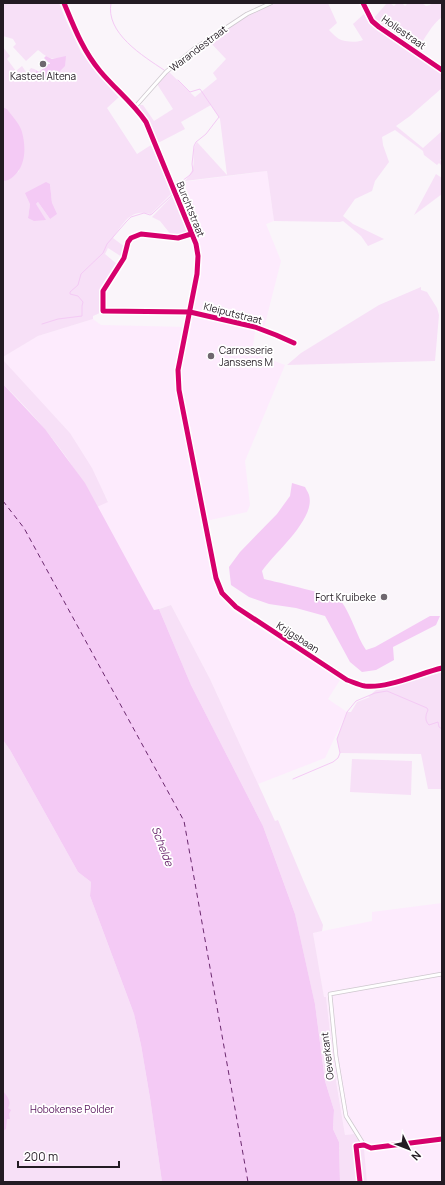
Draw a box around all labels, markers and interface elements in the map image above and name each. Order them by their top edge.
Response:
street label: Hollestraat [379,12,429,52]
street label: Warandestraat [166,22,230,74]
marker: Kasteel Altena [38,59,48,69]
place label: Kasteel Altena [10,69,76,83]
street label: Burchtstraat [173,179,209,239]
street label: Kleiputstraat [202,299,264,327]
place label: Carrosserie Janssens M [219,343,273,369]
marker: Carrosserie Janssens M [206,351,216,361]
place label: Fort Kruibeke [315,590,376,604]
marker: Fort Kruibeke [379,592,389,602]
street label: Krijgsbaan [274,618,322,656]
water label: Schelde [149,824,178,869]
street label: Oeverkant [317,1031,337,1081]
park label: Hobokense Polder [30,1102,114,1116]
north arrow [389,1129,429,1169]
scale bar [18,1143,119,1169]
text: 200 m [24,1148,58,1165]
text: N [408,1148,425,1164]

